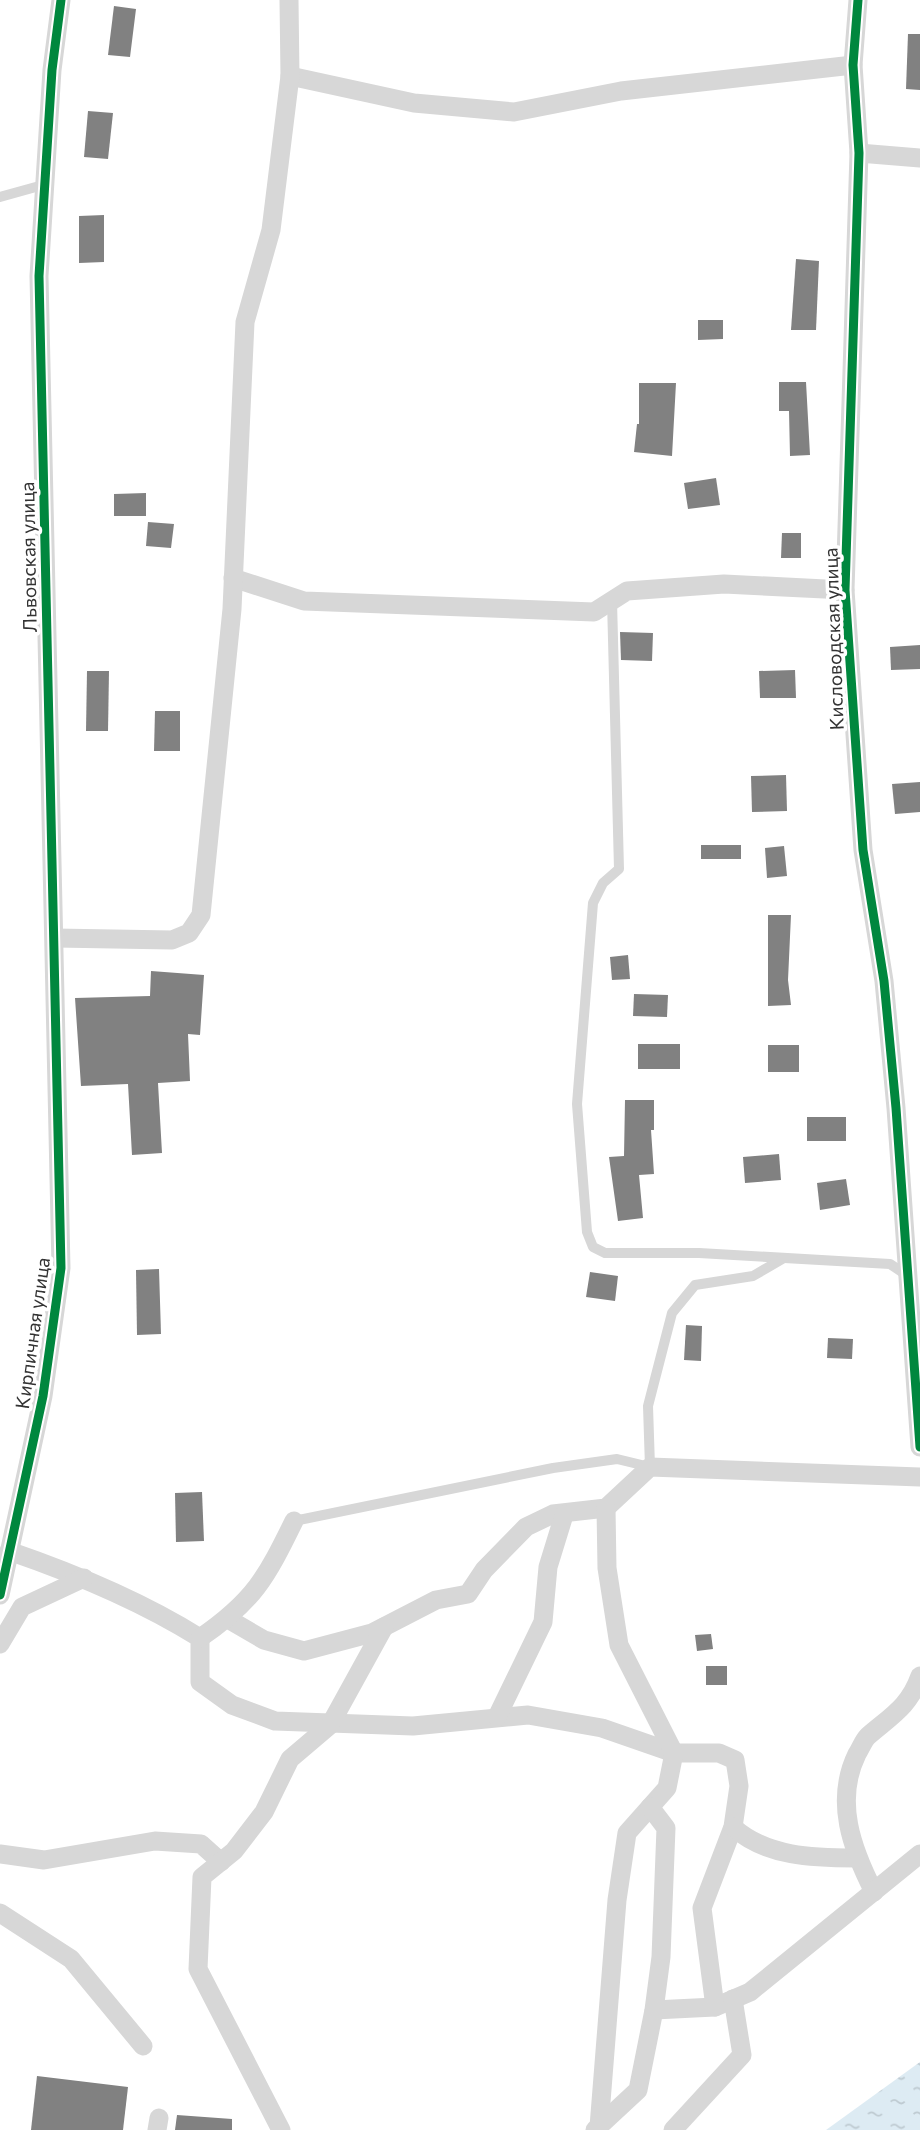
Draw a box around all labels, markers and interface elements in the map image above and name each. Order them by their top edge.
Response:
street label: Львовская улица [15,482,41,632]
street label: Кисловодская улица [818,547,848,731]
street label: Кирпичная улица [10,1256,54,1410]

